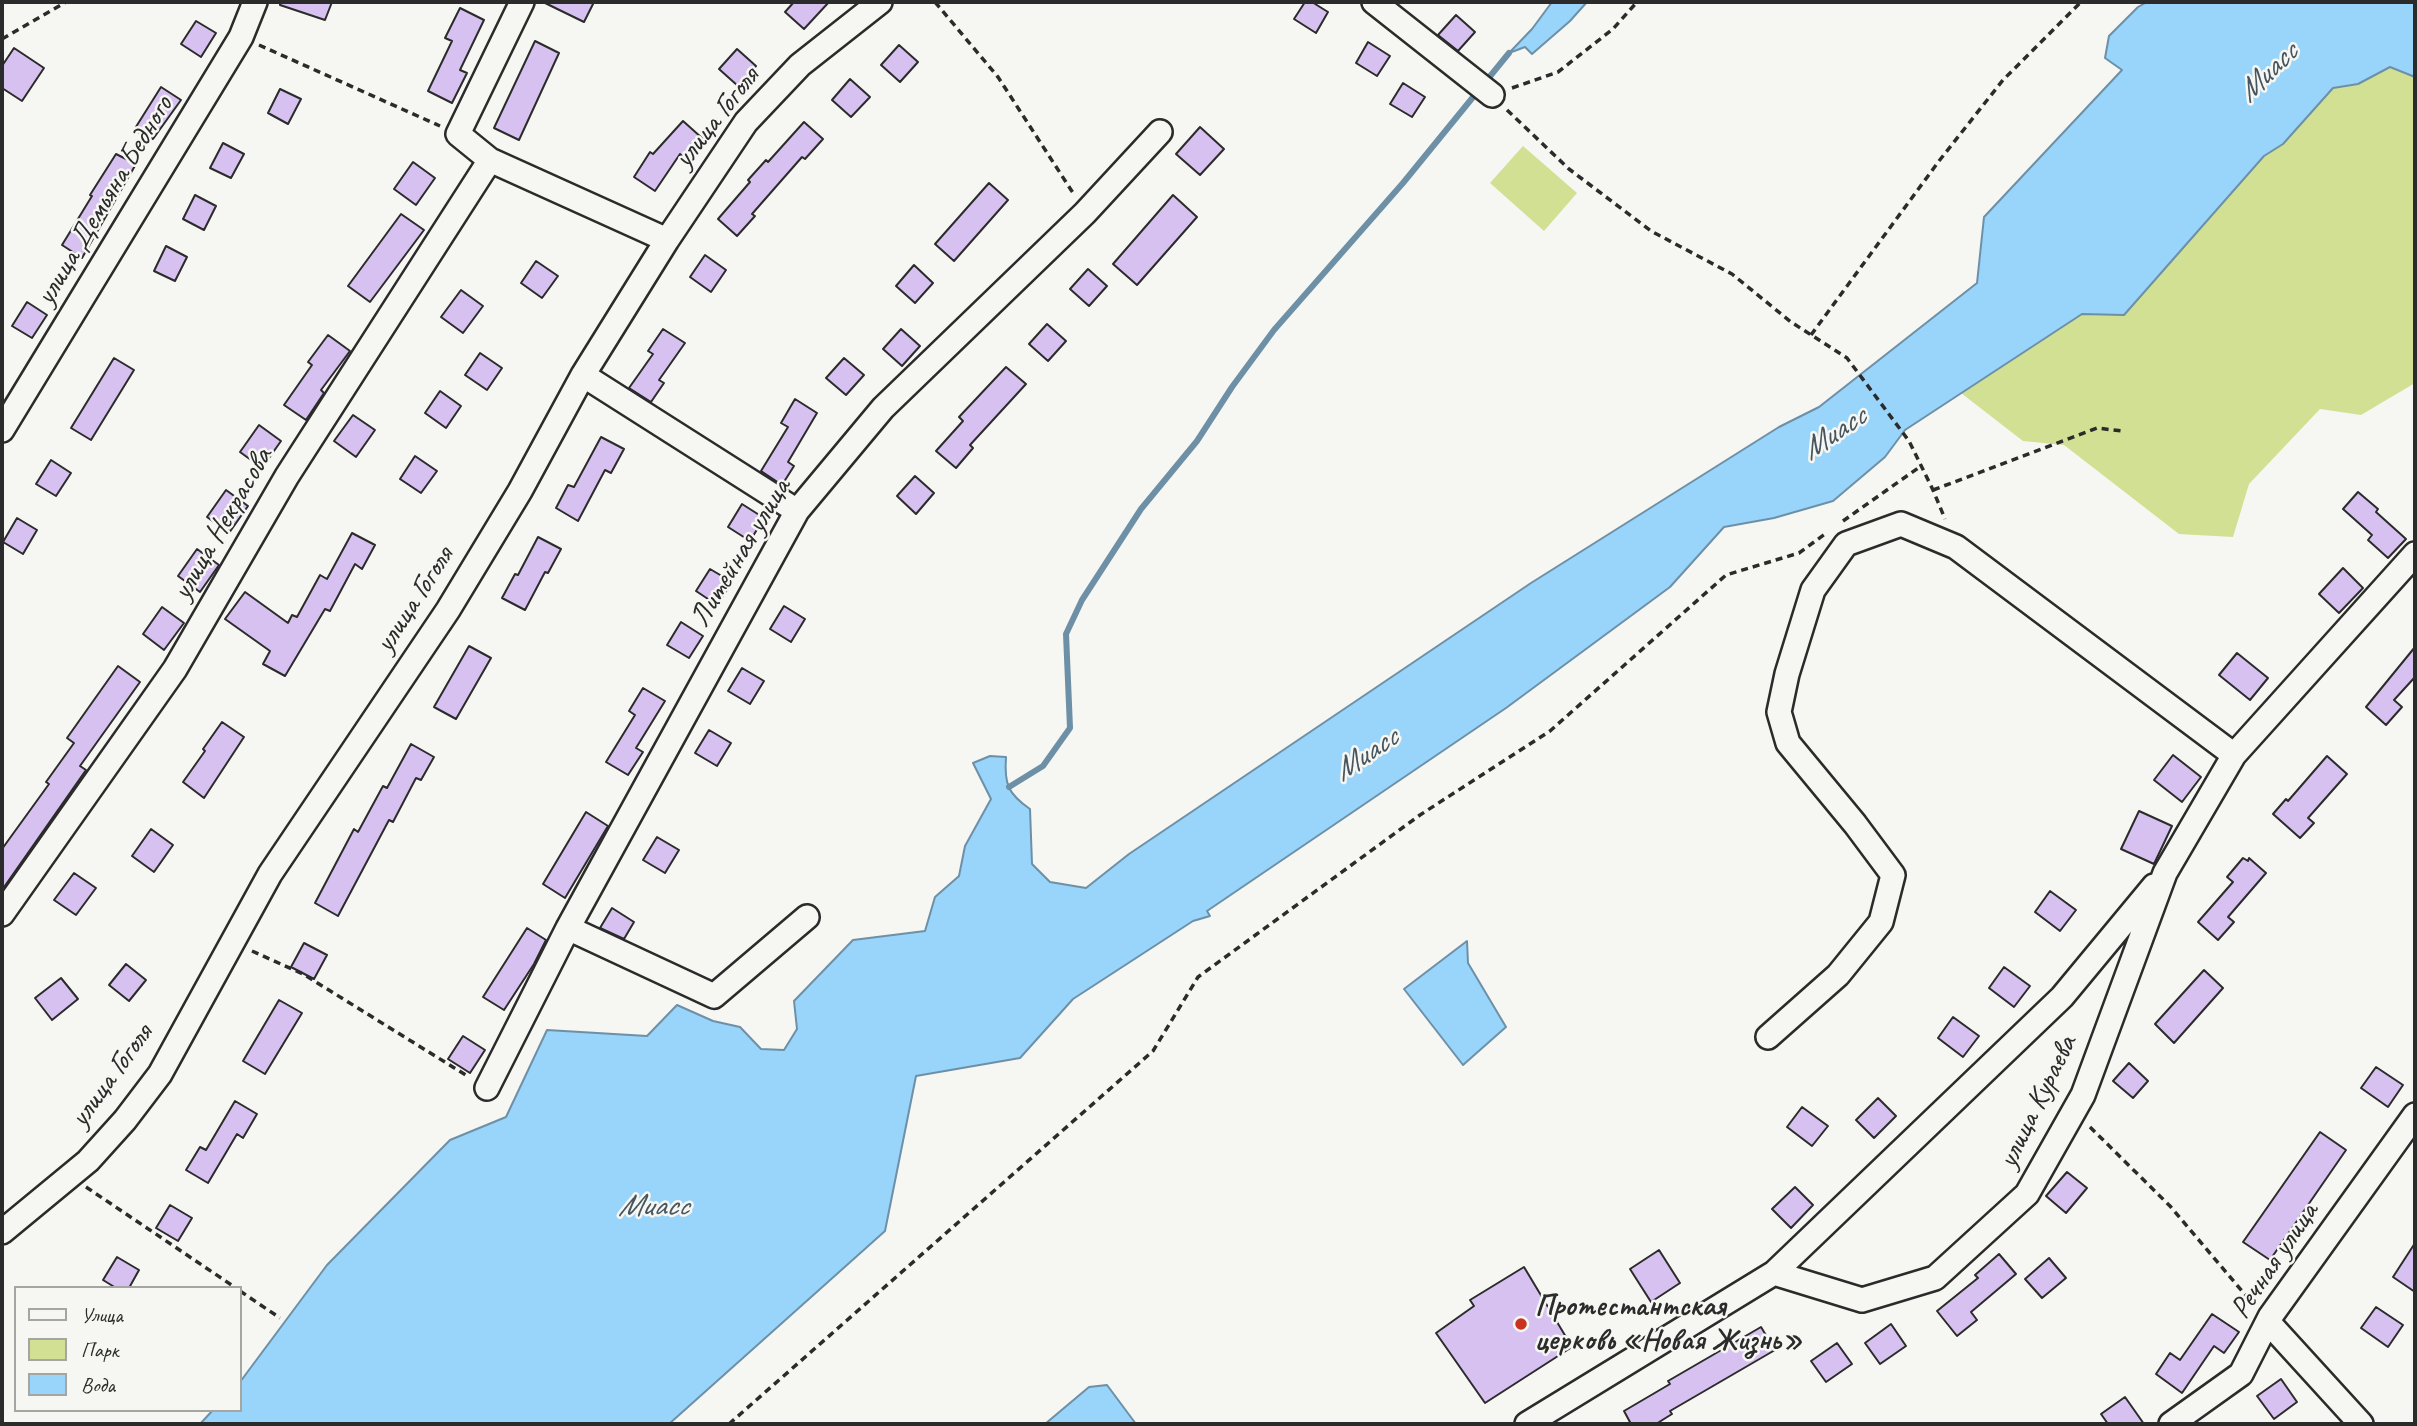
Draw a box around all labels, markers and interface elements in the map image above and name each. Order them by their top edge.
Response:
water label: Миасс [2229,35,2307,111]
street label: улица Гоголя [666,60,768,176]
street label: улица Демьяна Бедного [28,90,182,312]
water label: Миасс [1794,399,1874,469]
street label: улица Некрасова [165,441,281,607]
street label: Литейная улица [683,472,799,634]
street label: улица Гоголя [368,540,462,660]
water label: Миасс [1326,720,1406,790]
street label: улица Гоголя [63,1017,161,1135]
street label: улица Кураева [1990,1030,2086,1174]
water label: Миасс [618,1188,688,1226]
street label: Речная улица [2223,1196,2327,1326]
legend [14,1286,242,1412]
place label: Протестантская церковь «Новая Жизнь» [1535,1289,1802,1360]
text: Улица [81,1302,123,1328]
marker: Протестантская церковь «Новая Жизнь» [1513,1316,1529,1332]
text: Парк [81,1337,118,1363]
text: Вода [81,1372,115,1398]

